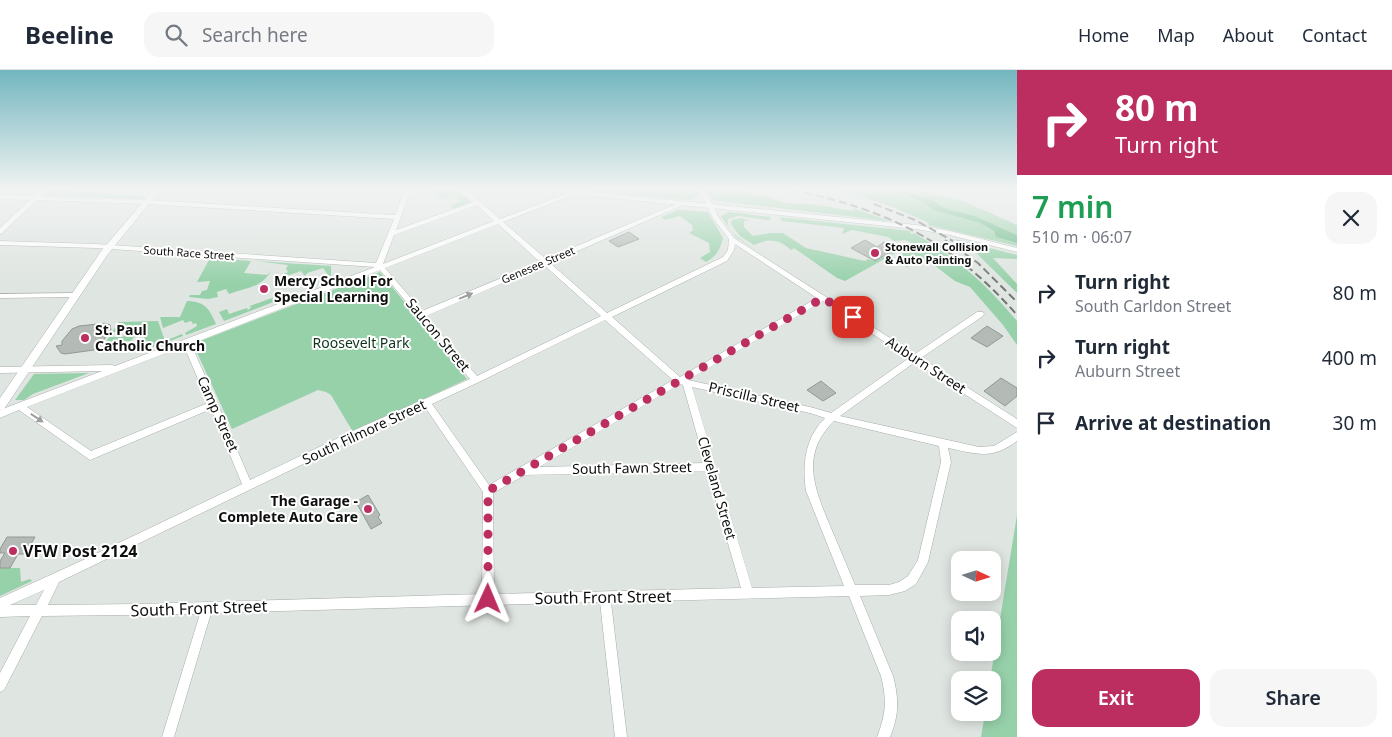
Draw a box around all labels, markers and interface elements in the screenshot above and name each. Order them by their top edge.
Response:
search box [144,12,494,57]
text: Beeline [25,18,114,51]
icon: search [162,21,190,49]
text: Search here [202,22,308,48]
text: Home [1078,23,1129,47]
text: Map [1157,23,1195,47]
text: About [1223,23,1274,47]
text: Contact [1302,23,1367,47]
text: 80 m [1115,84,1198,131]
icon: right [1032,90,1097,155]
text: Turn right [1115,129,1218,159]
text: 7 min [1032,186,1113,227]
button: close [1325,192,1377,244]
text: 510 m · 06:07 [1032,226,1132,248]
place label: Stonewall Collision & Auto Painting [885,239,988,267]
street label: South Race Street [143,242,235,263]
street label: Genesee Street [499,242,577,287]
marker: Stonewall Collision & Auto Painting [869,247,881,259]
text: Turn right [1075,269,1170,295]
place label: Mercy School For Special Learning [274,271,393,306]
icon: right [1032,279,1060,307]
text: 80 m [1333,280,1377,306]
marker: Mercy School For Special Learning [258,283,270,295]
one-way arrow [459,292,473,300]
street label: Saucon Street [402,294,475,376]
text: South Carldon Street [1075,295,1231,317]
pin [832,296,874,338]
icon: arrive [839,303,867,331]
place label: St. Paul Catholic Church [95,320,205,355]
marker: St. Paul Catholic Church [79,332,91,344]
street label: Auburn Street [883,332,970,398]
park label: Roosevelt Park [313,333,410,352]
text: Turn right [1075,334,1170,360]
icon: right [1032,344,1060,372]
text: 400 m [1322,345,1377,371]
text: Auburn Street [1075,360,1180,382]
street label: Camp Street [193,373,244,455]
street label: Priscilla Street [707,377,801,416]
street label: South Filmore Street [299,395,429,469]
icon: arrive [1032,409,1060,437]
text: Arrive at destination [1075,410,1271,436]
text: 30 m [1333,410,1377,436]
one-way arrow [31,413,44,423]
street label: Cleveland Street [694,434,741,542]
street label: South Fawn Street [572,457,692,478]
place label: The Garage - Complete Auto Care [218,491,359,526]
marker: The Garage - Complete Auto Care [362,503,374,515]
place label: VFW Post 2124 [23,540,138,562]
marker: VFW Post 2124 [7,545,19,557]
north arrow [951,551,1001,601]
map controls [951,551,1001,721]
position arrow [461,572,513,624]
street label: South Front Street [534,585,672,609]
street label: South Front Street [130,595,268,621]
button: sound [951,611,1001,661]
button: Exit [1032,669,1200,727]
button: Share [1210,669,1377,727]
button: layers [951,671,1001,721]

